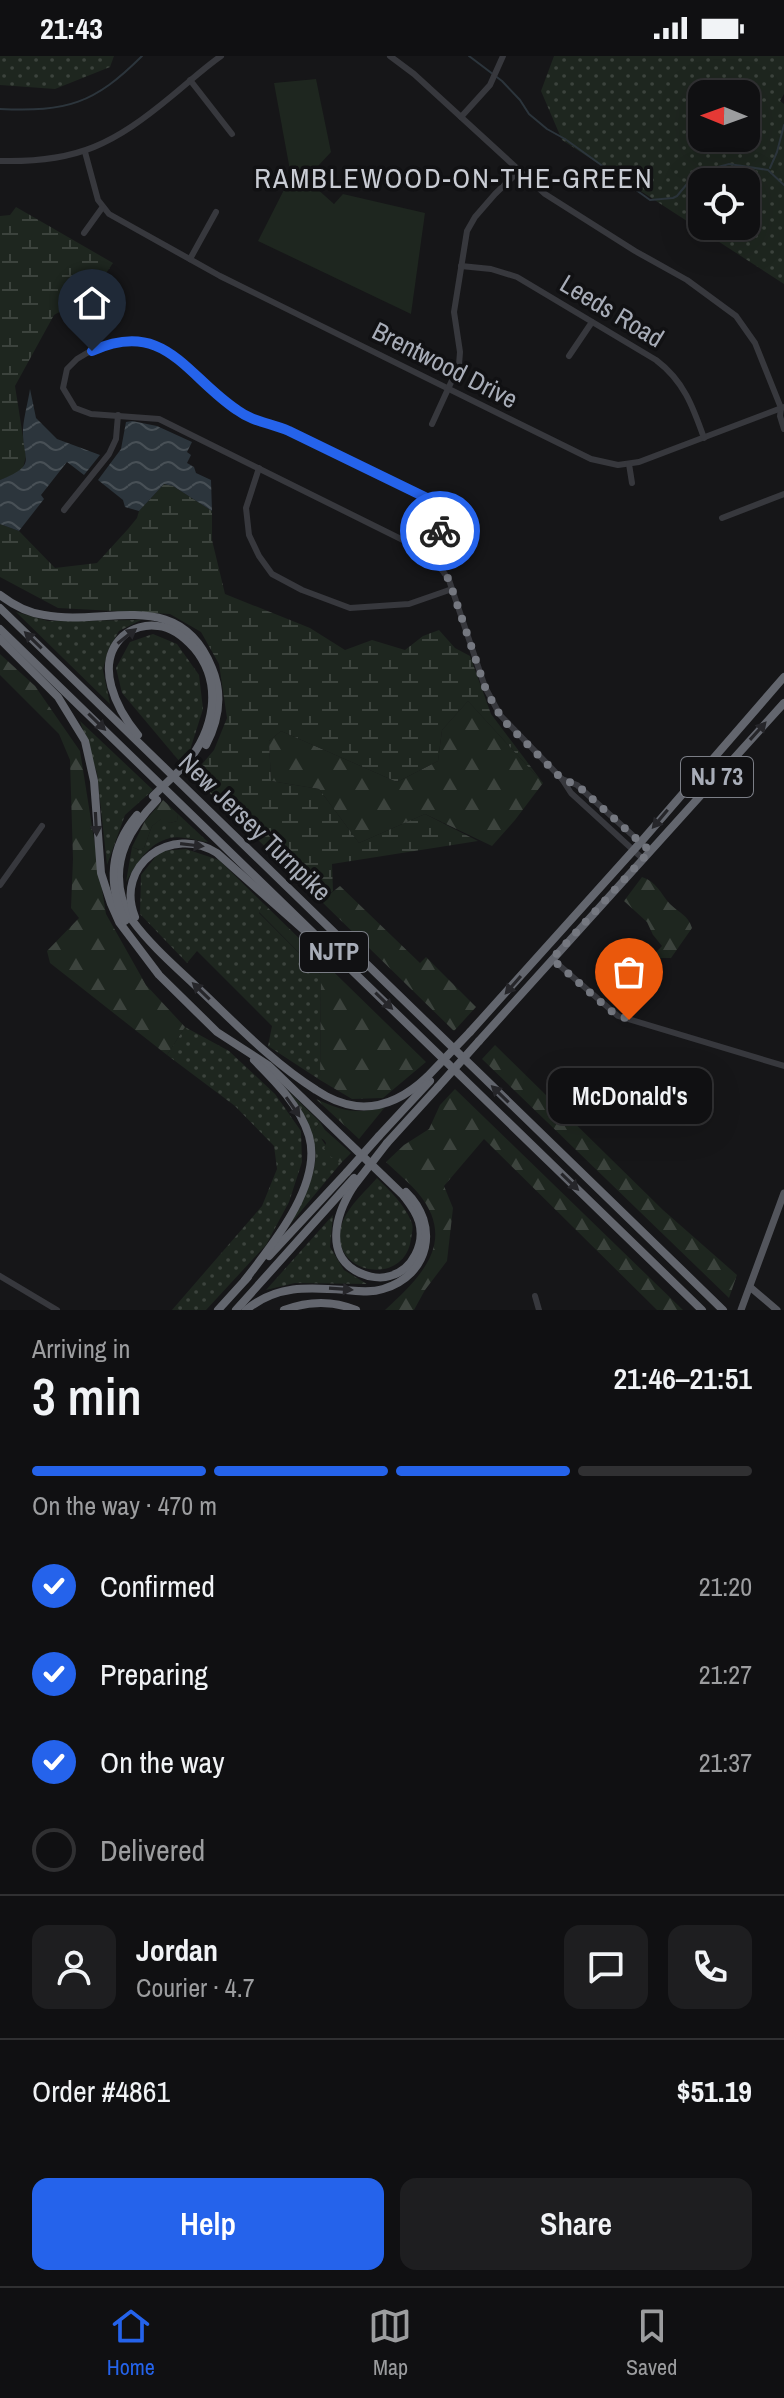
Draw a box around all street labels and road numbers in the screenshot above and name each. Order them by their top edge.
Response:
street label: Leeds Road [554,266,671,355]
street label: Brentwood Drive [367,313,524,416]
street label: New Jersey Turnpike [172,745,339,908]
road number: NJ 73 [681,757,753,797]
road number: NJTP [300,932,368,972]

